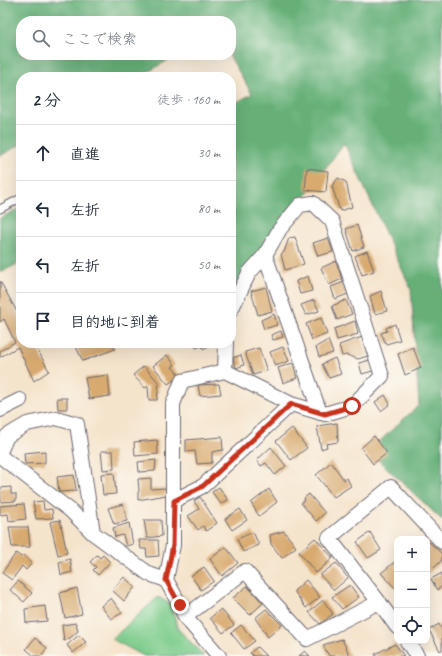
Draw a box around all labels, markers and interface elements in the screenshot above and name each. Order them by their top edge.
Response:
search box [16,16,236,60]
icon: search [30,27,52,49]
text: ここで検索 [62,30,137,49]
text: 2 分 [32,90,61,111]
text: 徒歩 · 160 m [157,92,220,108]
icon: ahead [32,142,54,164]
text: 直進 [70,145,100,164]
text: 30 m [198,145,220,161]
icon: left [32,198,54,220]
text: 左折 [70,201,100,220]
text: 80 m [198,201,220,217]
icon: left [32,254,54,276]
text: 左折 [70,257,100,276]
text: 50 m [198,257,220,273]
icon: arrive [32,310,54,332]
text: 目的地に到着 [70,313,160,332]
route start [343,397,361,415]
map controls [394,536,430,644]
button: + [394,536,430,572]
button: − [394,572,430,608]
route end [171,596,189,614]
button: locate [394,608,430,644]

